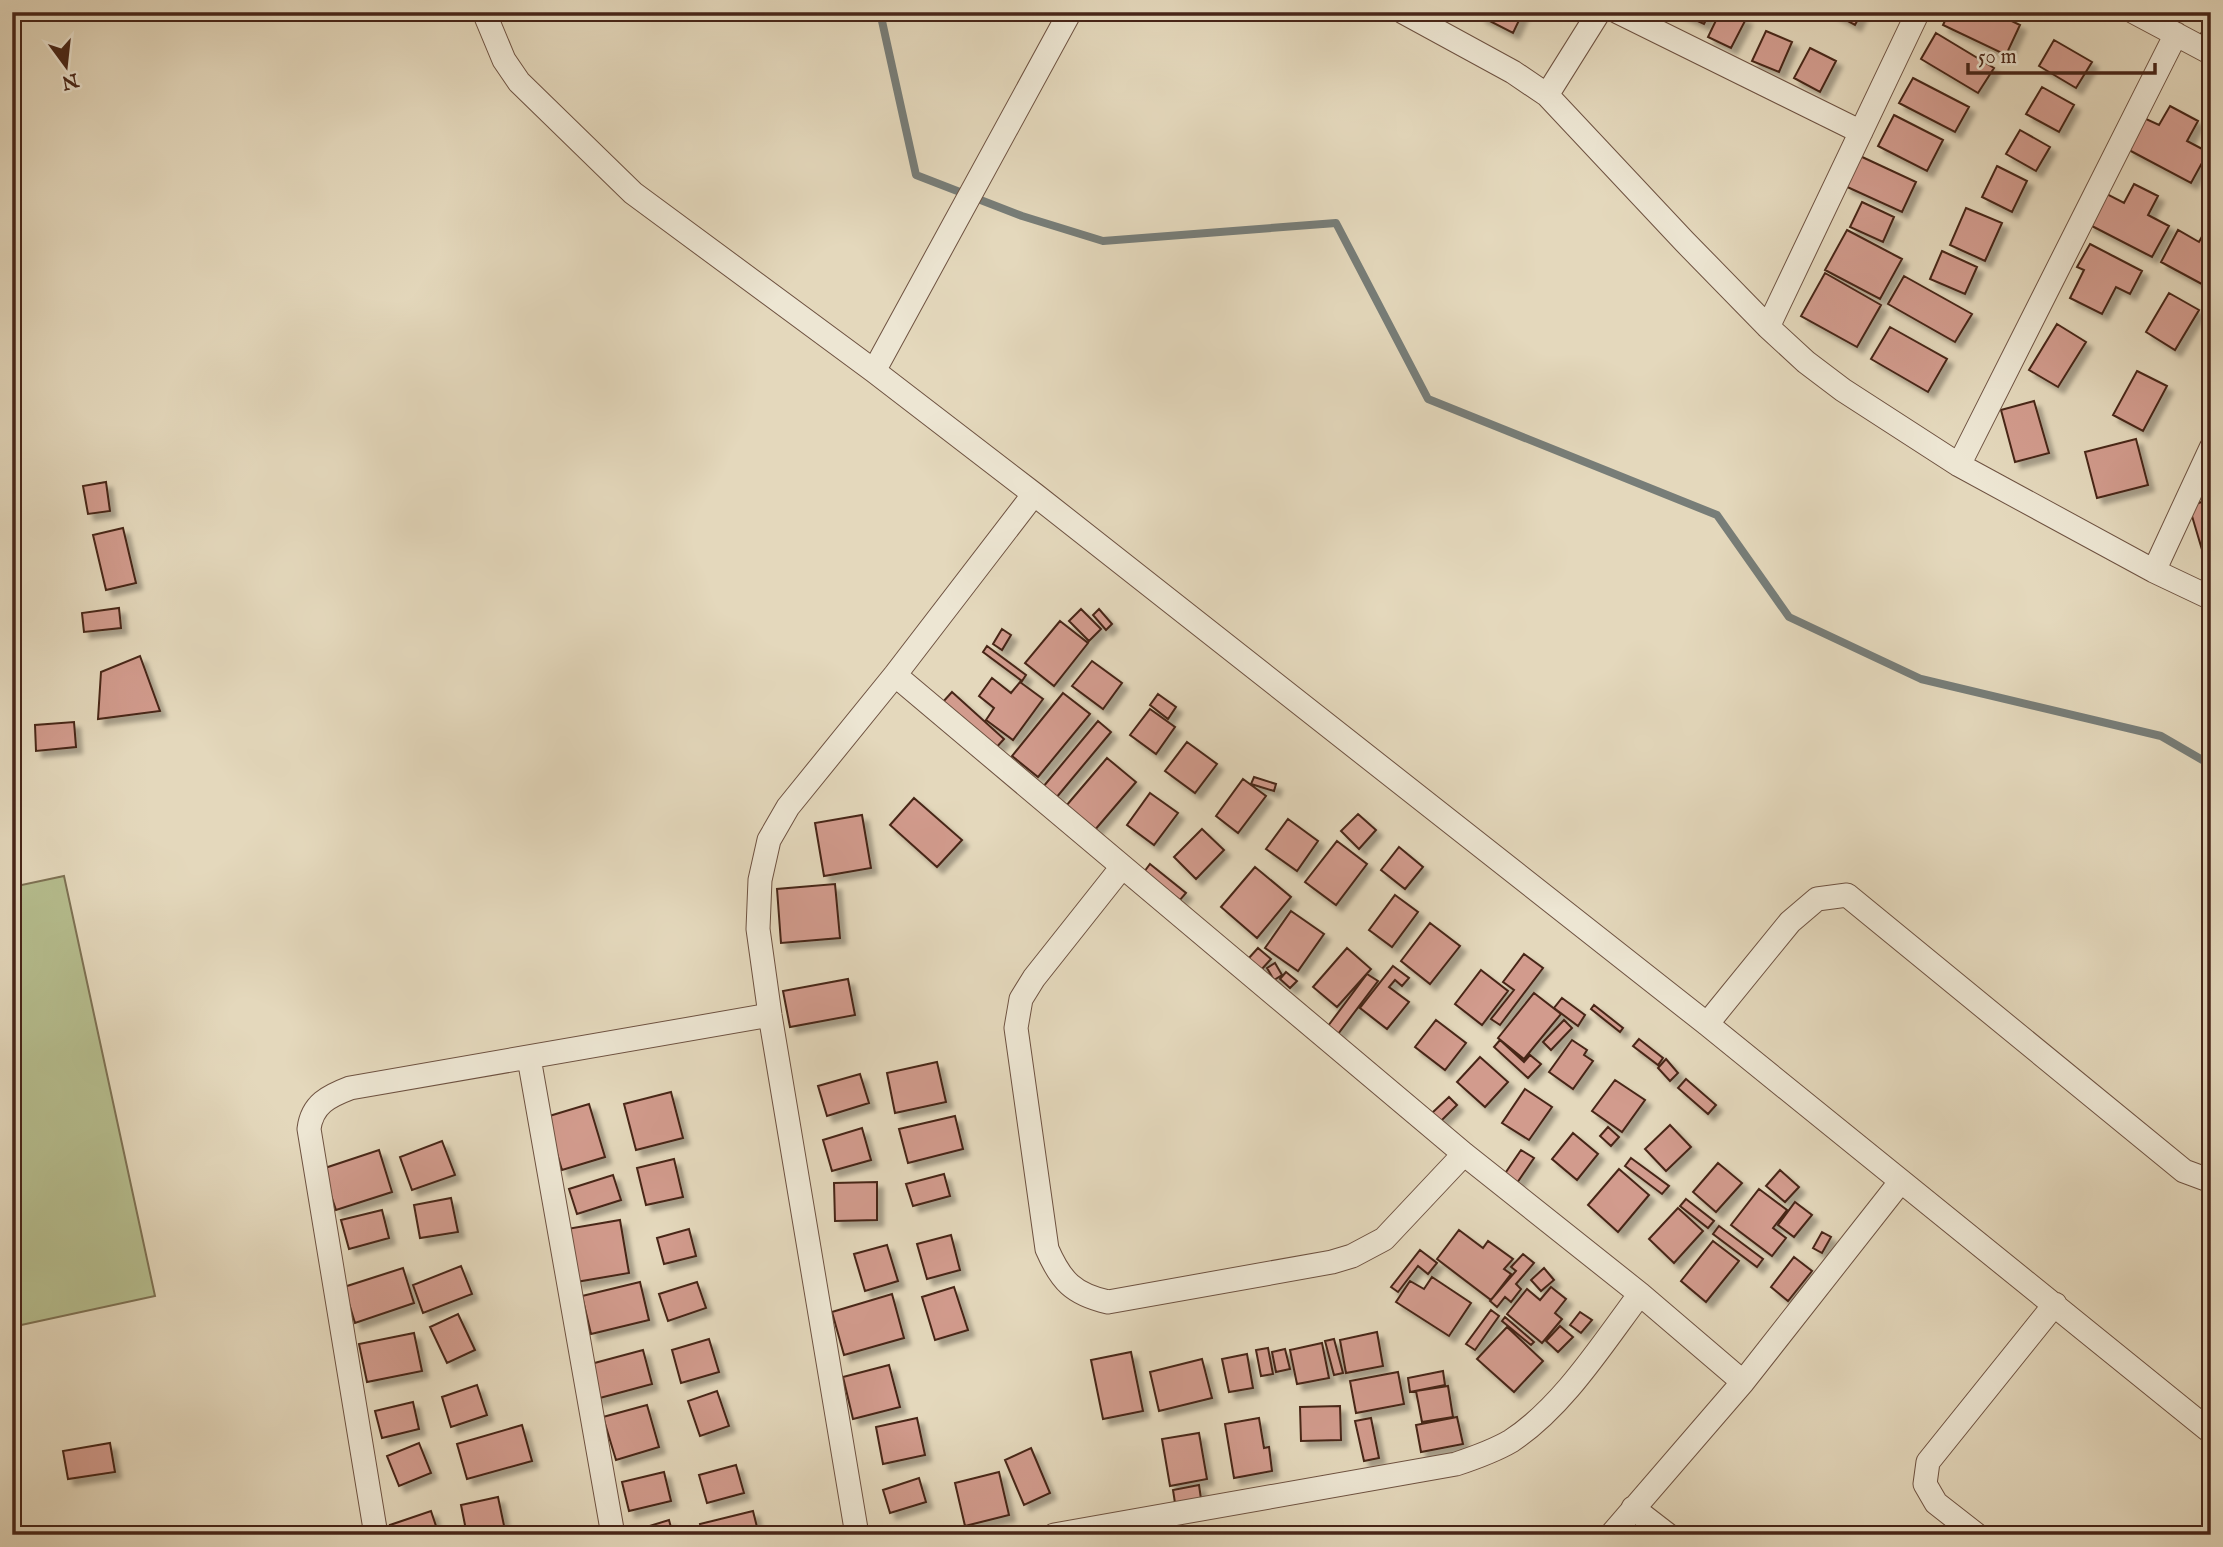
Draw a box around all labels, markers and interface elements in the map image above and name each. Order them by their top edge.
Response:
north arrow [32,32,102,102]
scale bar [1968,32,2155,76]
text: 50 m [1978,44,2017,71]
text: N [58,67,82,94]

